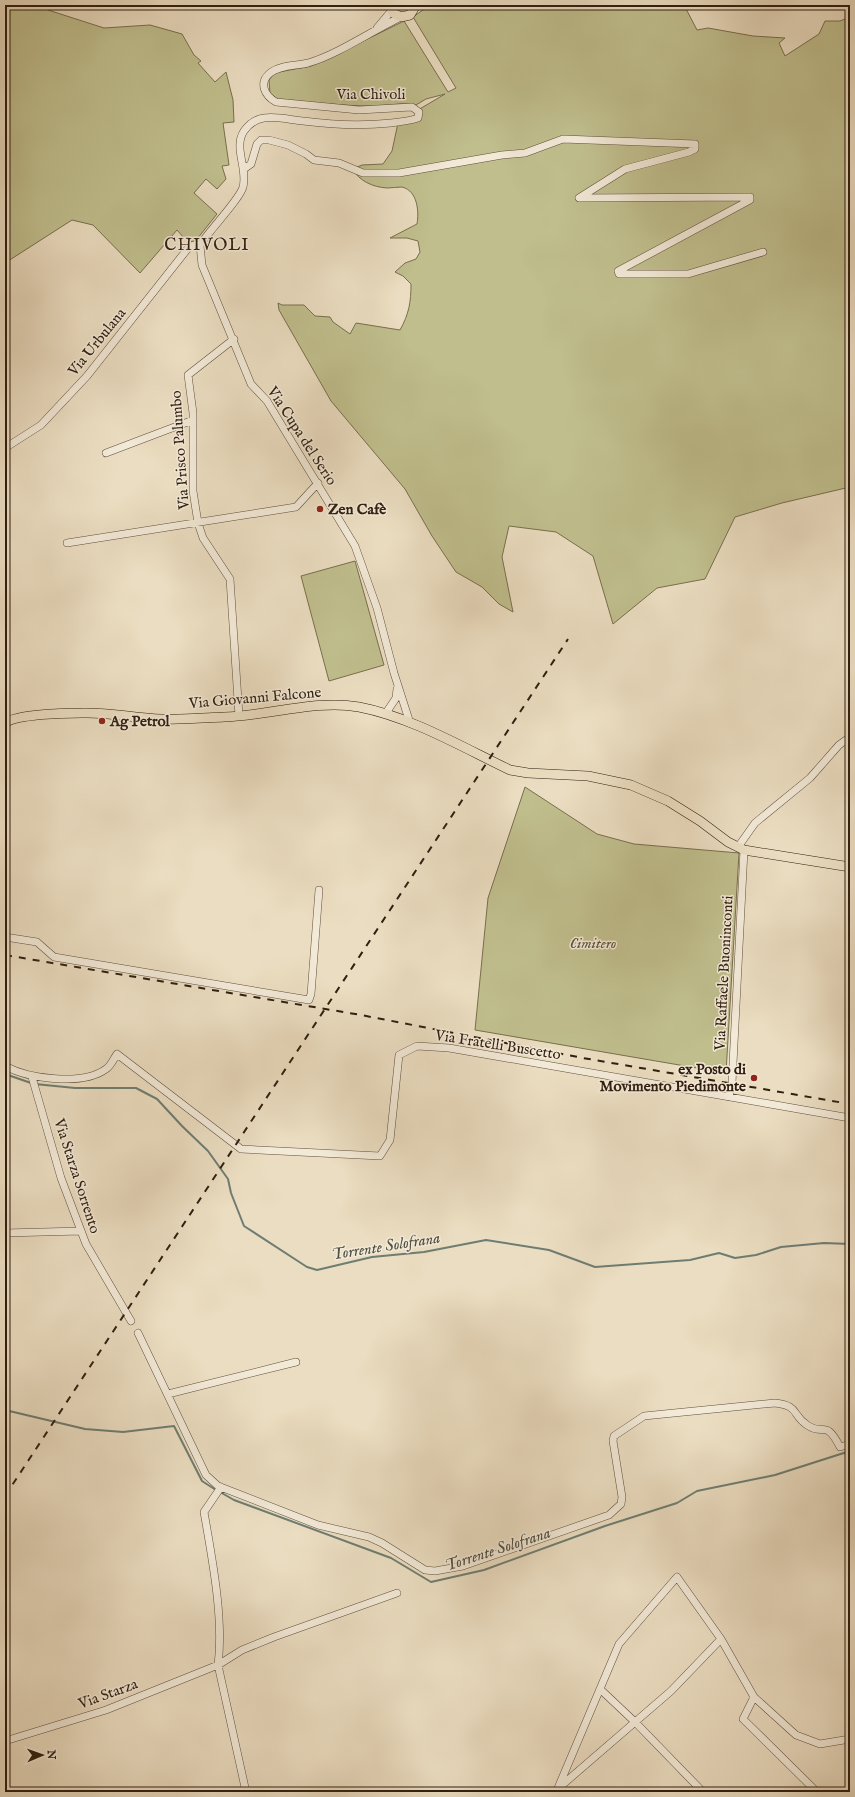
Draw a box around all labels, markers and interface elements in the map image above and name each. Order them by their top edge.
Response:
street label: Via Chivoli [336,85,405,104]
district label: CHIVOLI [164,235,250,256]
street label: Via Urbulana [63,304,131,381]
street label: Via Cupa del Serio [262,382,341,489]
street label: Via Prisco Palumbo [166,390,194,511]
place label: Zen Cafè [328,500,386,519]
marker: Zen Cafè [315,504,325,514]
street label: Via Giovanni Falcone [187,683,322,713]
place label: Ag Petrol [109,712,171,731]
marker: Ag Petrol [97,716,107,726]
street label: Via Raffaele Buoninconti [710,895,738,1052]
park label: Cimitero [570,934,616,953]
street label: Via Fratelli Buscetto [433,1026,562,1064]
place label: ex Posto di Movimento Piedimonte [600,1060,746,1096]
marker: ex Posto di Movimento Piedimonte [749,1073,759,1083]
street label: Via Starza Sorrento [49,1115,105,1236]
water label: Torrente Solofrana [330,1229,442,1265]
water label: Torrente Solofrana [443,1524,553,1576]
street label: Via Starza [75,1674,141,1714]
north arrow [22,1735,62,1775]
text: N [44,1749,58,1760]

